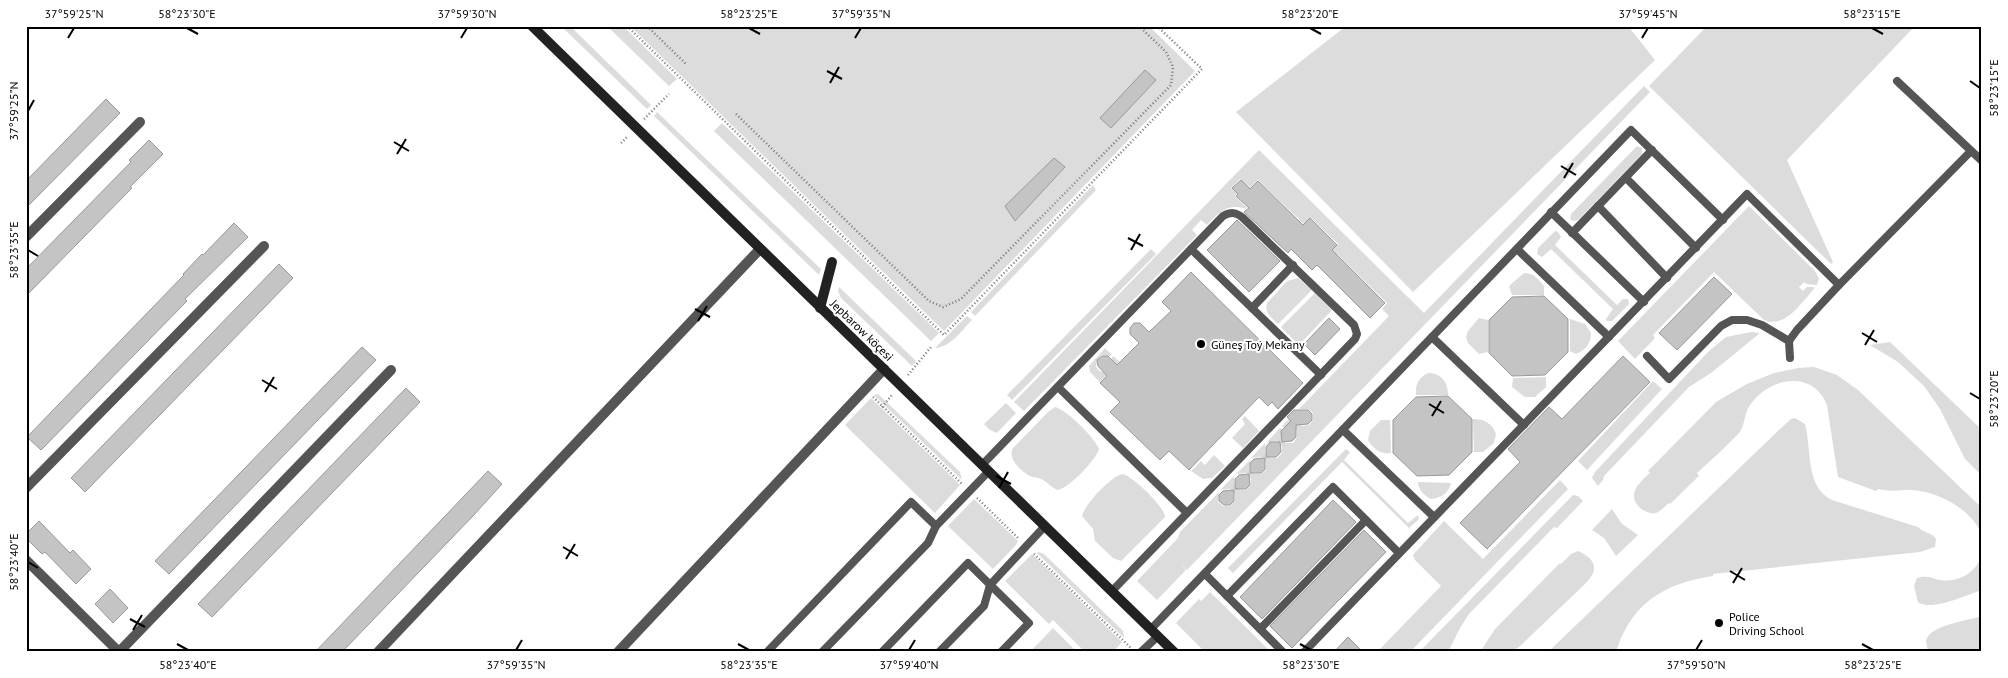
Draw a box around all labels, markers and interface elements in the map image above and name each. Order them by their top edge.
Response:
text: 37°59'25"N [44,6,104,21]
text: 58°23'30"E [158,6,216,21]
text: 37°59'30"N [437,6,497,21]
text: 58°23'25"E [720,6,778,21]
text: 37°59'35"N [831,6,891,21]
text: 58°23'20"E [1281,6,1339,21]
text: 37°59'45"N [1618,6,1678,21]
text: 58°23'15"E [1843,6,1901,21]
text: 58°23'15"E [1986,59,2001,117]
text: 37°59'25"N [6,81,21,141]
text: 58°23'35"E [6,221,21,279]
street label: Jepbarow köçesi [827,295,897,364]
place label: Güneş Toý Mekany [1211,337,1305,352]
marker: Güneş Toý Mekany [1195,338,1207,350]
text: 58°23'20"E [1986,370,2001,428]
text: 58°23'40"E [6,533,21,591]
place label: Police Driving School [1729,609,1805,638]
marker: Police Driving School [1713,617,1725,629]
text: 58°23'40"E [159,657,217,672]
text: 37°59'35"N [486,657,546,672]
text: 58°23'35"E [720,657,778,672]
text: 37°59'40"N [879,657,939,672]
text: 58°23'30"E [1282,657,1340,672]
text: 37°59'50"N [1666,657,1726,672]
text: 58°23'25"E [1844,657,1902,672]

